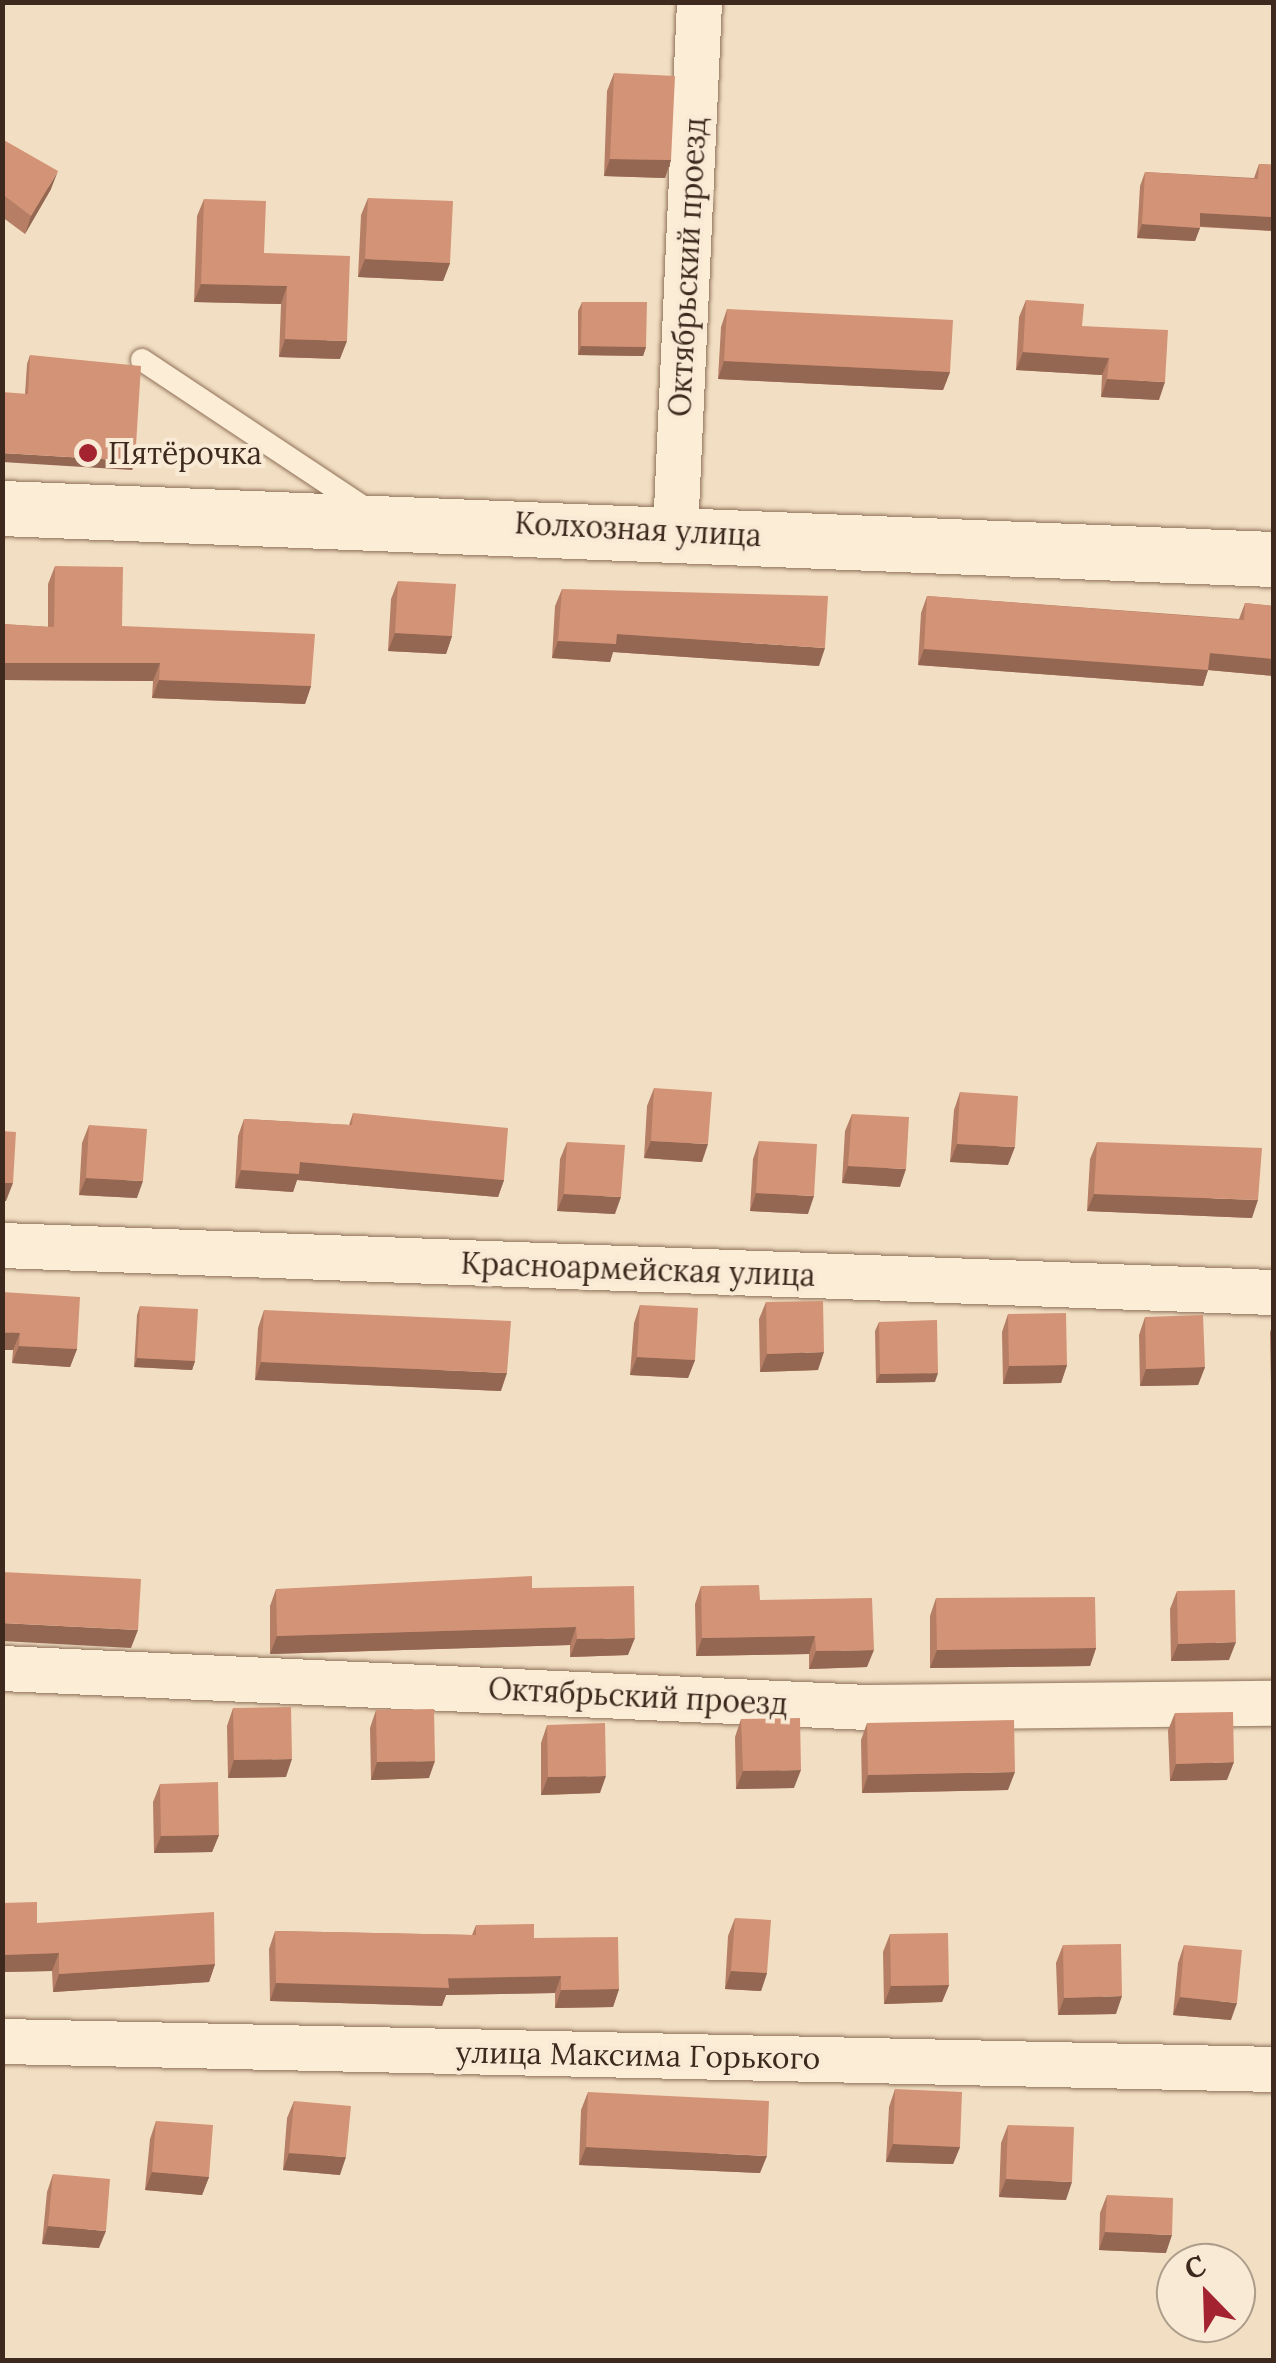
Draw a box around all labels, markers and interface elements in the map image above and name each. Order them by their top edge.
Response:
street label: Октябрьский проезд [661,116,713,418]
place label: Пятёрочка [108,435,262,471]
marker: Пятёрочка [77,442,99,464]
street label: Колхозная улица [514,505,762,553]
street label: Красноармейская улица [460,1245,816,1293]
street label: Октябрьский проезд [487,1670,789,1722]
street label: улица Максима Горького [455,2034,821,2076]
north arrow [1156,2243,1256,2343]
text: С [1179,2247,1211,2288]

